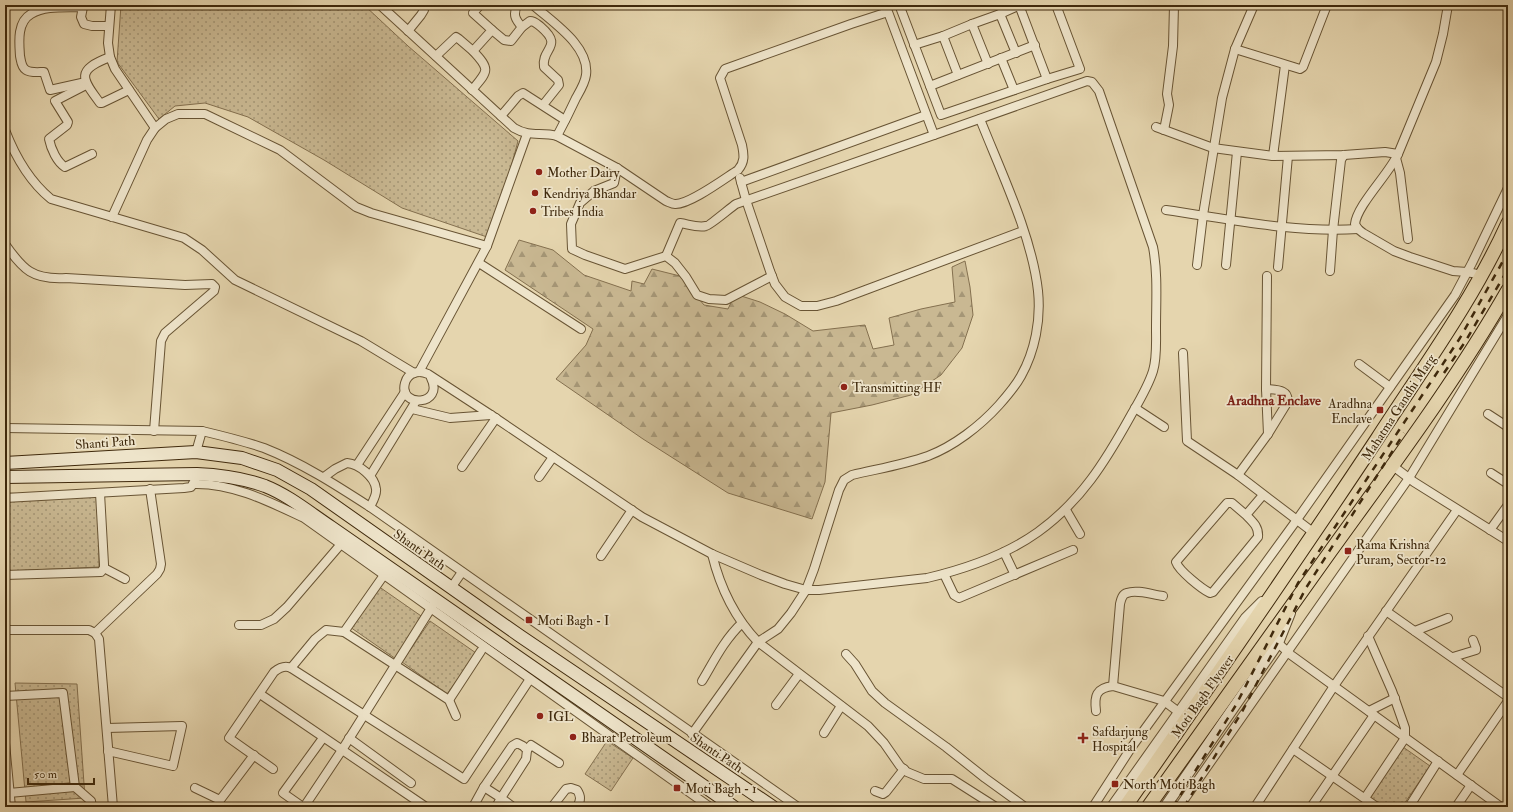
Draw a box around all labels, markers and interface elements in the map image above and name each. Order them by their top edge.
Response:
place label: Mother Dairy [547,165,620,182]
marker: Mother Dairy [534,167,544,177]
place label: Kendriya Bhandar [543,186,636,203]
marker: Kendriya Bhandar [530,188,540,198]
place label: Tribes India [541,204,604,220]
marker: Tribes India [528,206,538,216]
street label: Mahatma Gandhi Marg [1358,351,1440,464]
place label: Transmitting HF [852,380,942,396]
marker: Transmitting HF [839,382,849,392]
district label: Aradhna Enclave [1226,392,1321,409]
place label: Aradhna Enclave [1327,396,1373,427]
marker: Aradhna Enclave [1375,405,1385,415]
street label: Shanti Path [75,433,136,453]
street label: Shanti Path [390,526,449,574]
place label: Rama Krishna Puram, Sector-12 [1356,537,1447,568]
marker: Rama Krishna Puram, Sector-12 [1343,546,1353,556]
place label: Moti Bagh - I [537,613,609,629]
marker: Moti Bagh - I [524,615,534,625]
street label: Moti Bagh Flyover [1168,652,1238,742]
place label: IGL [548,709,574,725]
marker: IGL [535,711,545,721]
place label: Safdarjung Hospital [1092,724,1149,756]
street label: Shanti Path [687,729,746,776]
place label: Bharat Petroleum [581,730,672,746]
marker: Bharat Petroleum [568,732,578,742]
marker: Safdarjung Hospital [1077,732,1089,744]
scale bar [28,760,94,786]
text: 50 m [34,767,58,782]
place label: North Moti Bagh [1123,777,1215,793]
marker: North Moti Bagh [1110,779,1120,789]
place label: Moti Bagh - 1 [685,781,757,797]
marker: Moti Bagh - 1 [672,783,682,793]

